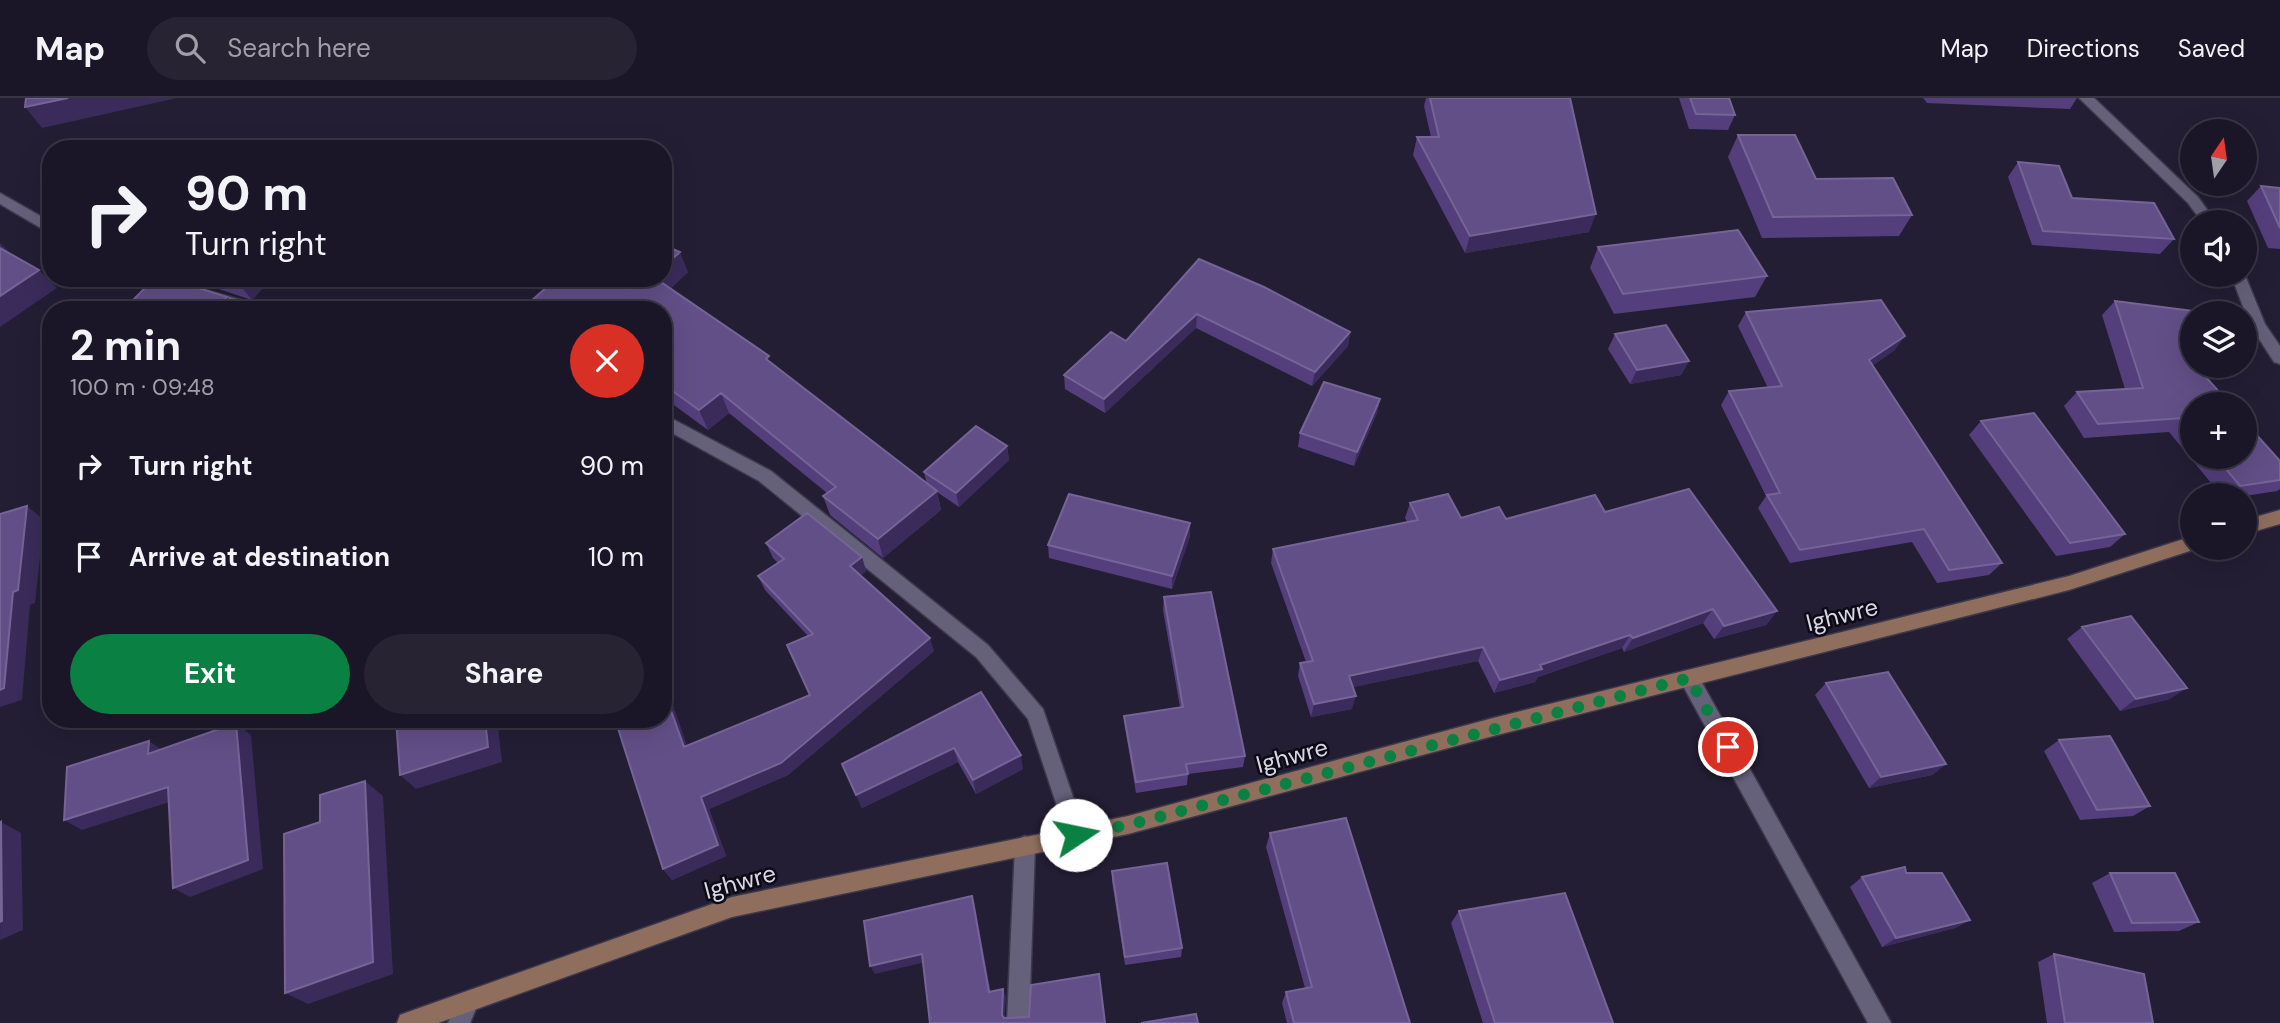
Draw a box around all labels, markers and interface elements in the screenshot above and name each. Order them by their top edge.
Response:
search box [147,17,637,80]
text: Map [35,27,105,70]
icon: search [171,29,209,67]
text: Search here [227,31,371,65]
text: Map [1941,33,1989,64]
text: Directions [2027,33,2140,64]
text: Saved [2178,33,2245,64]
north arrow [2180,119,2258,196]
map controls [2180,119,2257,560]
text: 90 m [185,161,308,225]
icon: right [70,168,161,259]
button: sound [2180,210,2257,287]
text: Turn right [185,223,327,265]
button: layers [2180,301,2257,378]
text: 2 min [70,318,181,373]
button: close [570,324,644,398]
text: 100 m · 09:48 [70,372,215,402]
button: + [2180,392,2257,469]
icon: right [70,447,108,485]
text: Turn right [129,449,253,483]
text: 90 m [580,449,644,483]
button: − [2180,483,2257,560]
icon: arrive [70,538,108,576]
text: Arrive at destination [129,540,390,574]
text: 10 m [588,540,644,574]
street label: Ighwre [1803,591,1881,638]
button: Exit [70,634,350,714]
button: Share [364,634,644,714]
pin [1698,717,1758,777]
icon: arrive [1709,728,1747,766]
street label: Ighwre [1253,731,1331,780]
position arrow [1039,798,1113,872]
street label: Ighwre [701,857,779,906]

